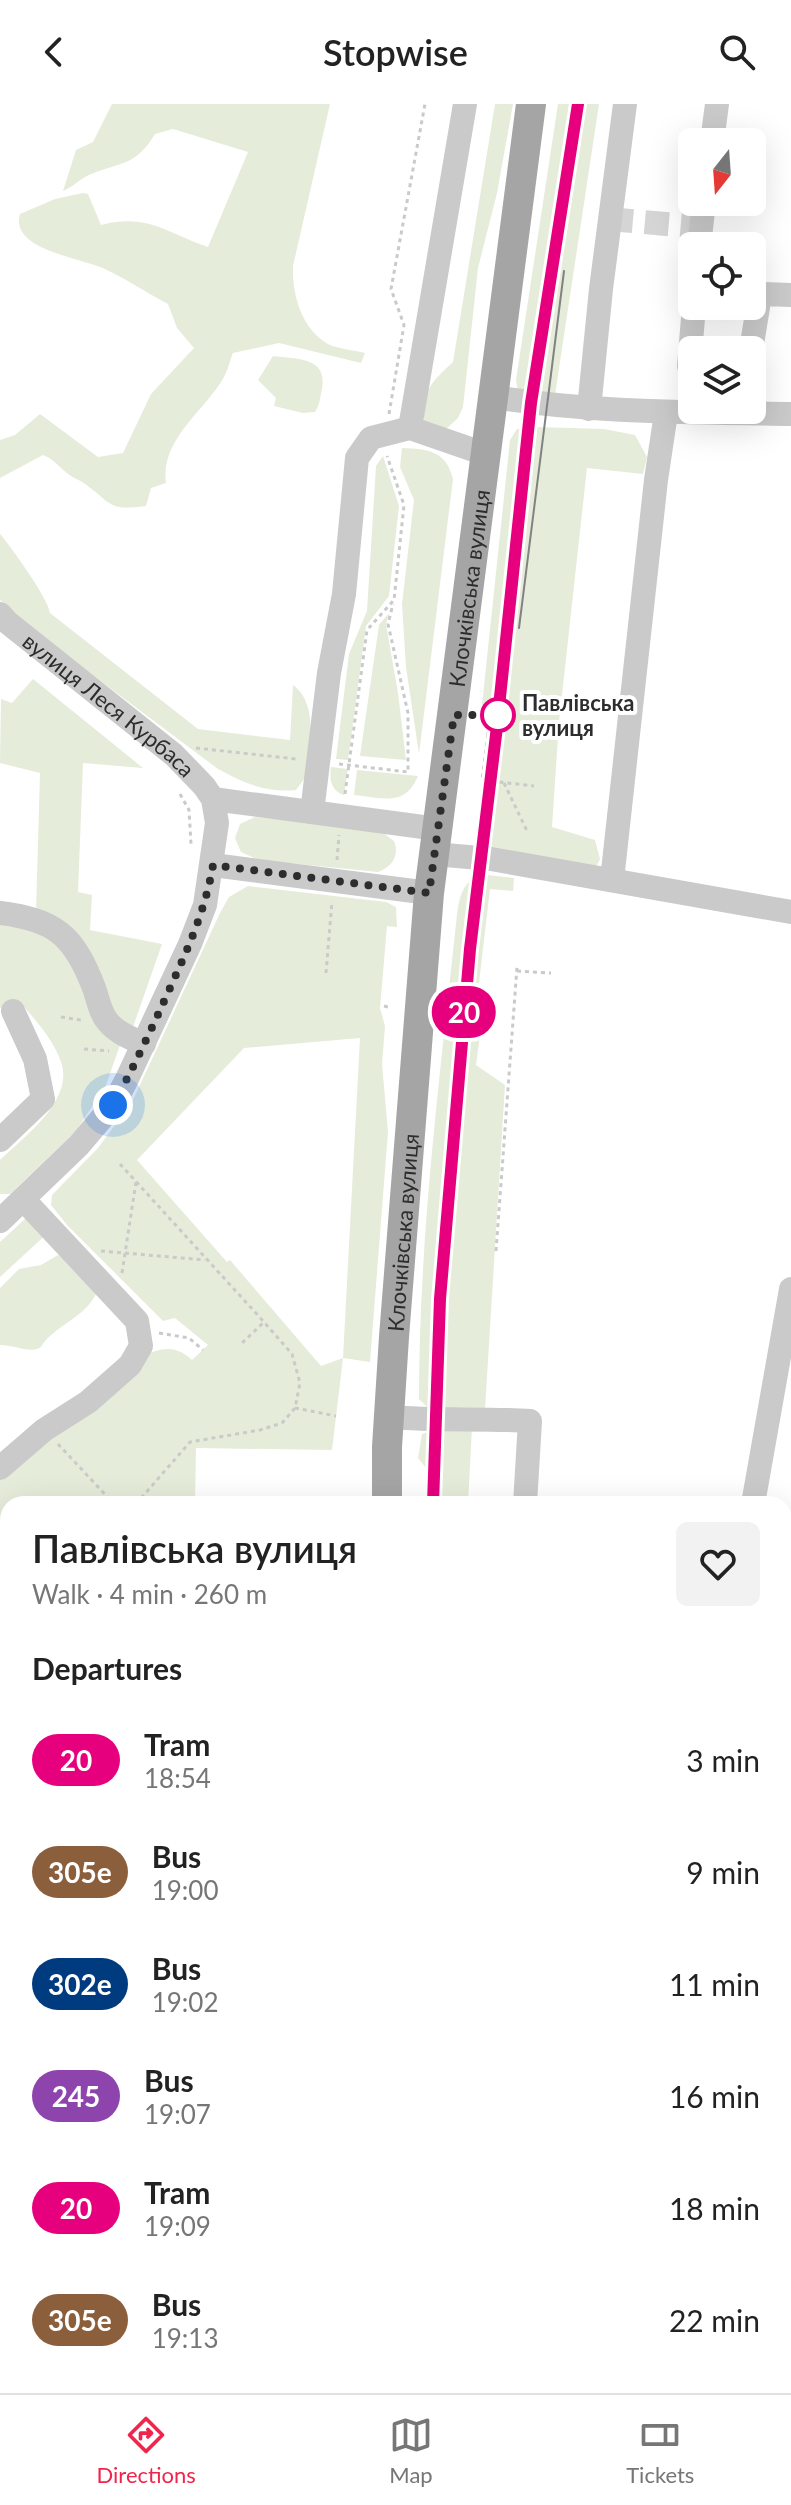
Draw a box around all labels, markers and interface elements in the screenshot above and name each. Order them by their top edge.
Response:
icon: back [32,30,76,74]
text: Stopwise [323,30,468,74]
icon: search [715,30,759,74]
north arrow [678,128,766,216]
map controls [678,128,766,424]
button: locate [678,232,766,320]
button: layers [678,336,766,424]
street label: Клочківська вулиця [442,488,495,688]
street label: вулиця Леся Курбаса [18,627,201,782]
place label: Павлівська вулиця [522,689,635,741]
marker: Павлівська вулиця [481,698,515,732]
line badge: 20 [428,986,500,1038]
text: 20 [448,995,480,1029]
your location [93,1085,133,1125]
street label: Клочківська вулиця [381,1132,424,1333]
button: heart [676,1522,760,1606]
text: Павлівська вулиця [32,1525,357,1571]
text: Walk · 4 min · 260 m [32,1578,267,1610]
text: Departures [32,1650,182,1686]
text: Tram [144,1726,210,1762]
text: 3 min [686,1742,760,1778]
text: 20 [60,1743,92,1777]
text: 18:54 [144,1762,211,1794]
text: Bus [152,1838,201,1874]
text: 9 min [686,1854,760,1890]
text: 305e [48,1855,112,1889]
text: 19:00 [152,1874,219,1906]
text: Bus [152,1950,201,1986]
text: 11 min [669,1966,760,2002]
text: 302е [48,1967,112,2001]
text: 19:02 [152,1986,219,2018]
text: Bus [144,2062,194,2098]
text: 16 min [669,2078,760,2114]
text: 245 [52,2079,100,2113]
text: 19:07 [144,2098,211,2130]
text: Tram [144,2174,210,2210]
text: 18 min [669,2190,760,2226]
text: 20 [60,2191,92,2225]
text: 19:09 [144,2210,211,2242]
text: Bus [152,2286,201,2322]
text: 22 min [669,2302,760,2338]
text: 305e [48,2303,112,2337]
text: 19:13 [152,2322,219,2354]
tab: Directions [97,2413,196,2488]
tab: Map [389,2413,433,2488]
tab: Tickets [626,2413,694,2488]

